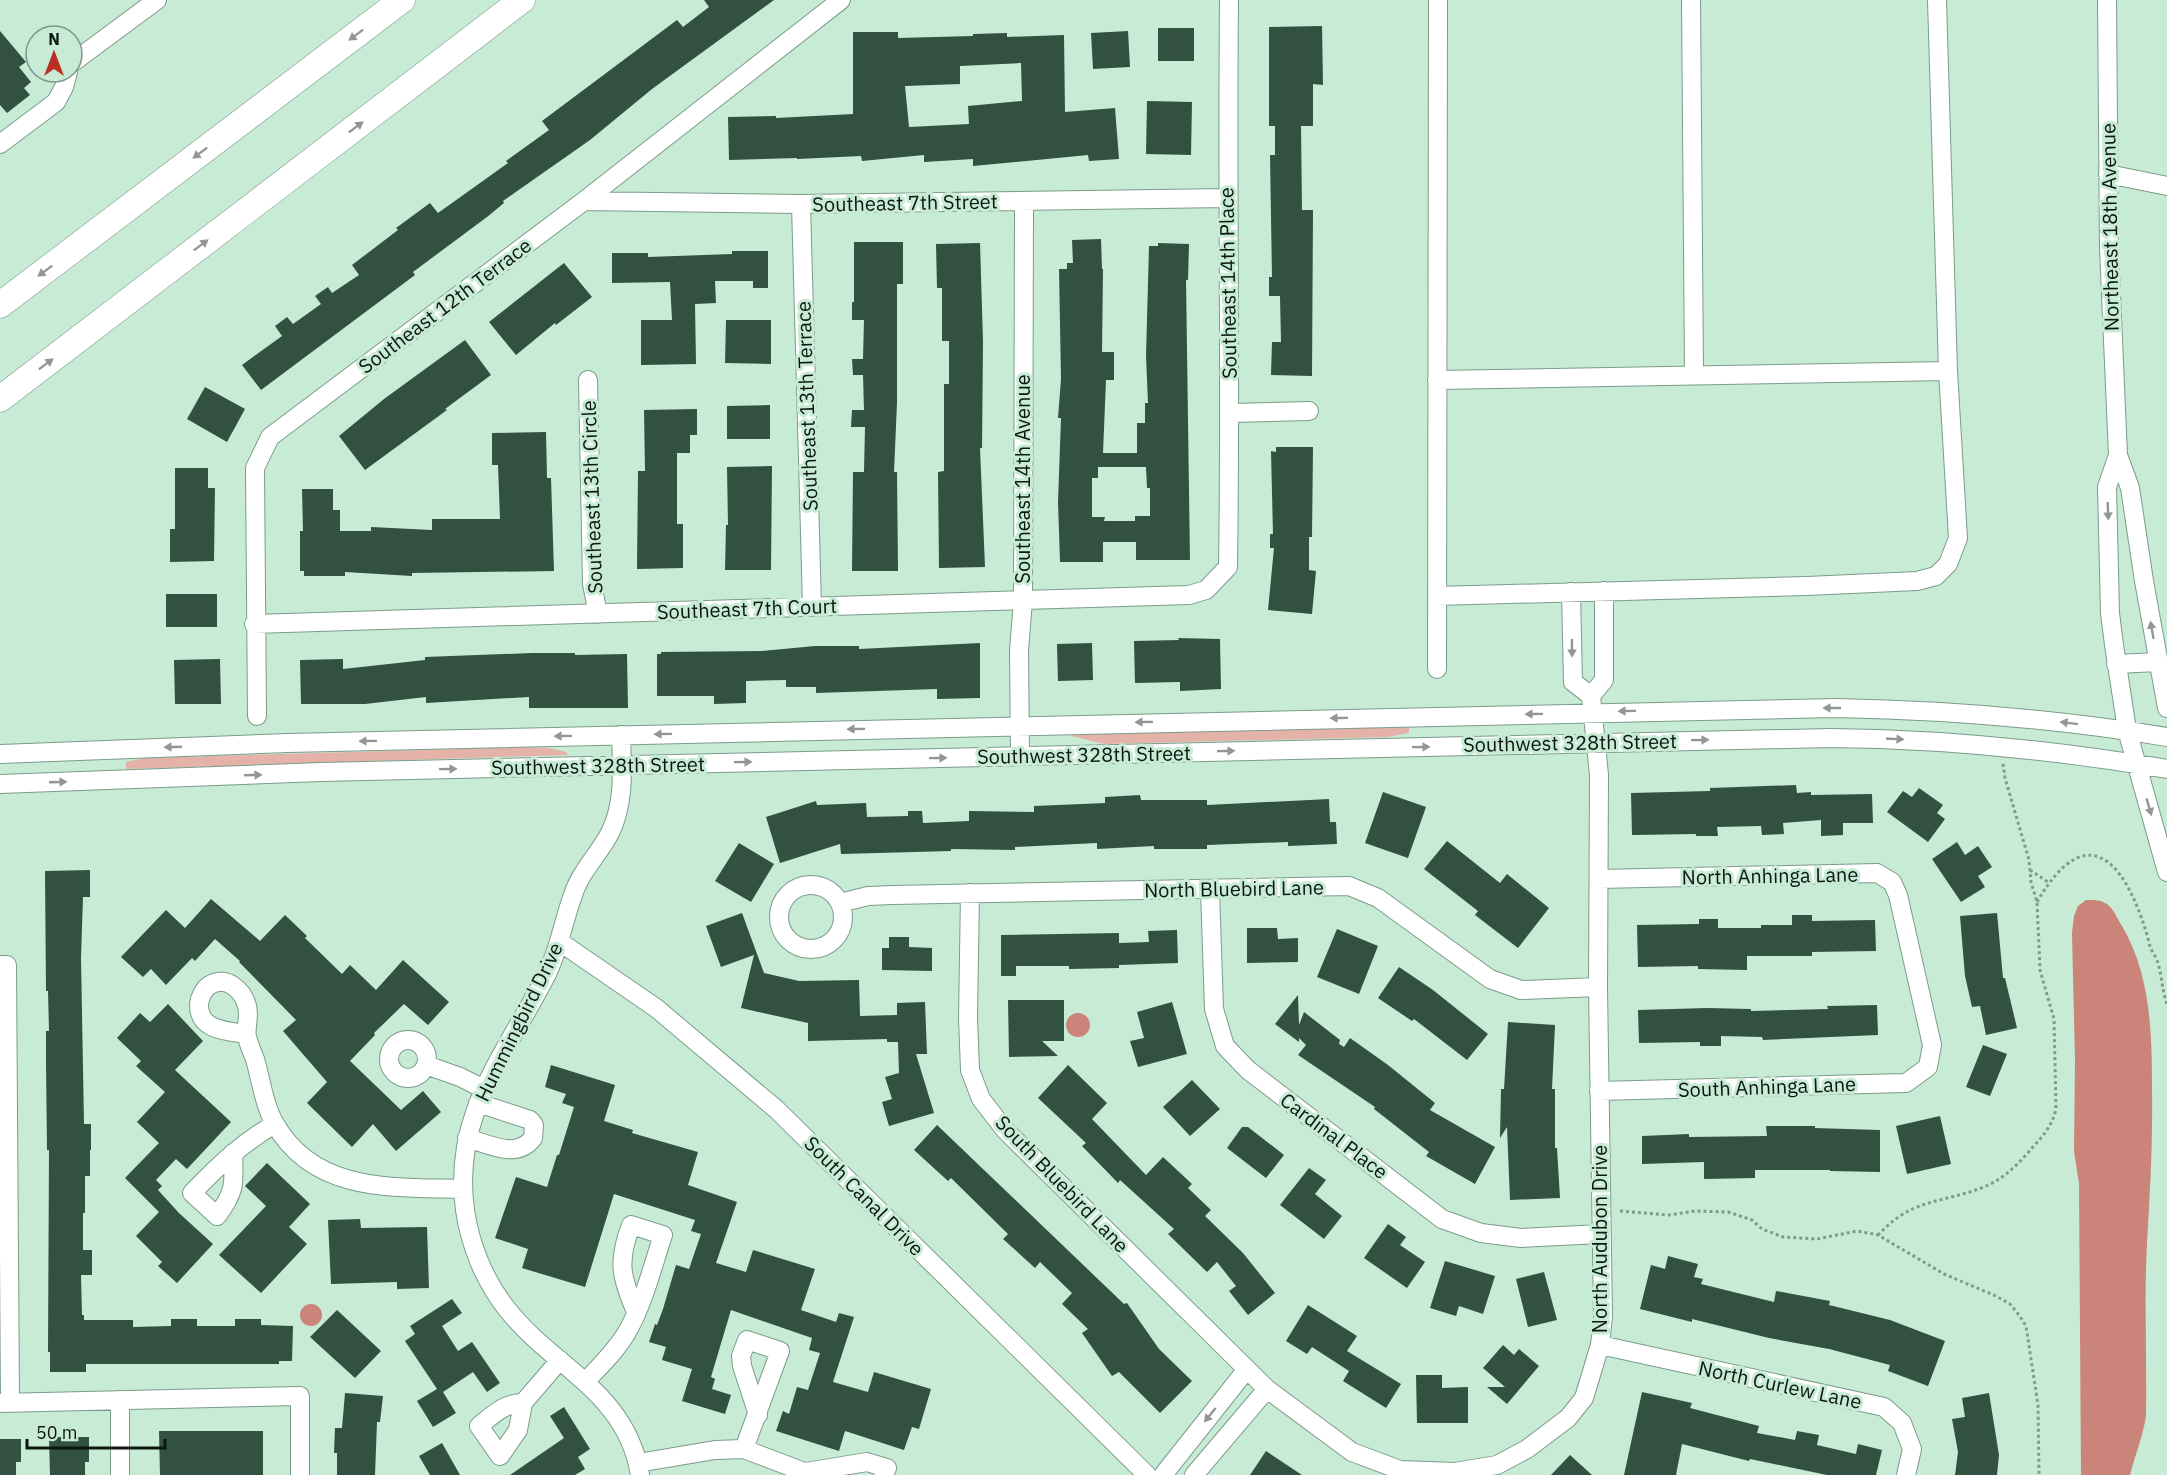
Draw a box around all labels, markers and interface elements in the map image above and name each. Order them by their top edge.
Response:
north arrow [24,24,84,84]
text: N [48,29,60,49]
one-way arrow [348,29,363,41]
one-way arrow [348,120,364,133]
street label: Northeast 18th Avenue [2094,123,2125,331]
one-way arrow [193,147,209,159]
street label: Southeast 7th Street [812,187,998,218]
street label: Southeast 14th Place [1212,187,1243,379]
street label: Southeast 12th Terrace [353,232,537,380]
one-way arrow [194,240,209,252]
one-way arrow [37,265,53,277]
street label: Southeast 13th Terrace [789,301,824,511]
one-way arrow [39,358,54,370]
street label: Southeast 14th Avenue [1009,374,1036,584]
street label: Southeast 13th Circle [575,400,608,594]
one-way arrow [2103,502,2112,521]
street label: Southeast 7th Court [657,592,837,625]
one-way arrow [2147,621,2156,640]
one-way arrow [1567,639,1577,658]
one-way arrow [1823,703,1842,713]
one-way arrow [1618,706,1637,716]
one-way arrow [1525,709,1544,719]
one-way arrow [1330,713,1349,723]
one-way arrow [1135,718,1154,727]
one-way arrow [2059,718,2078,727]
one-way arrow [847,725,866,734]
street label: Southwest 328th Street [1463,727,1677,758]
one-way arrow [654,729,673,738]
one-way arrow [553,731,572,741]
one-way arrow [1885,735,1904,744]
one-way arrow [358,736,377,745]
one-way arrow [1690,736,1709,745]
street label: Southwest 328th Street [977,739,1191,770]
one-way arrow [163,742,182,752]
one-way arrow [1411,742,1430,752]
one-way arrow [1216,746,1235,756]
street label: Southwest 328th Street [491,750,705,781]
one-way arrow [929,753,948,763]
one-way arrow [734,758,753,767]
one-way arrow [439,764,458,774]
one-way arrow [244,770,263,779]
one-way arrow [49,777,68,787]
one-way arrow [2145,798,2154,816]
street label: North Anhinga Lane [1681,860,1859,891]
street label: North Bluebird Lane [1144,873,1324,904]
street label: Hummingbird Drive [468,938,569,1106]
street label: South Anhinga Lane [1678,1070,1856,1103]
street label: Cardinal Place [1275,1086,1394,1185]
street label: South Bluebird Lane [990,1109,1135,1258]
street label: South Canal Drive [799,1130,930,1261]
street label: North Audubon Drive [1586,1145,1613,1333]
street label: North Curlew Lane [1696,1354,1864,1415]
one-way arrow [1204,1407,1217,1423]
scale bar [27,1412,165,1450]
text: 50 m [36,1421,78,1444]

